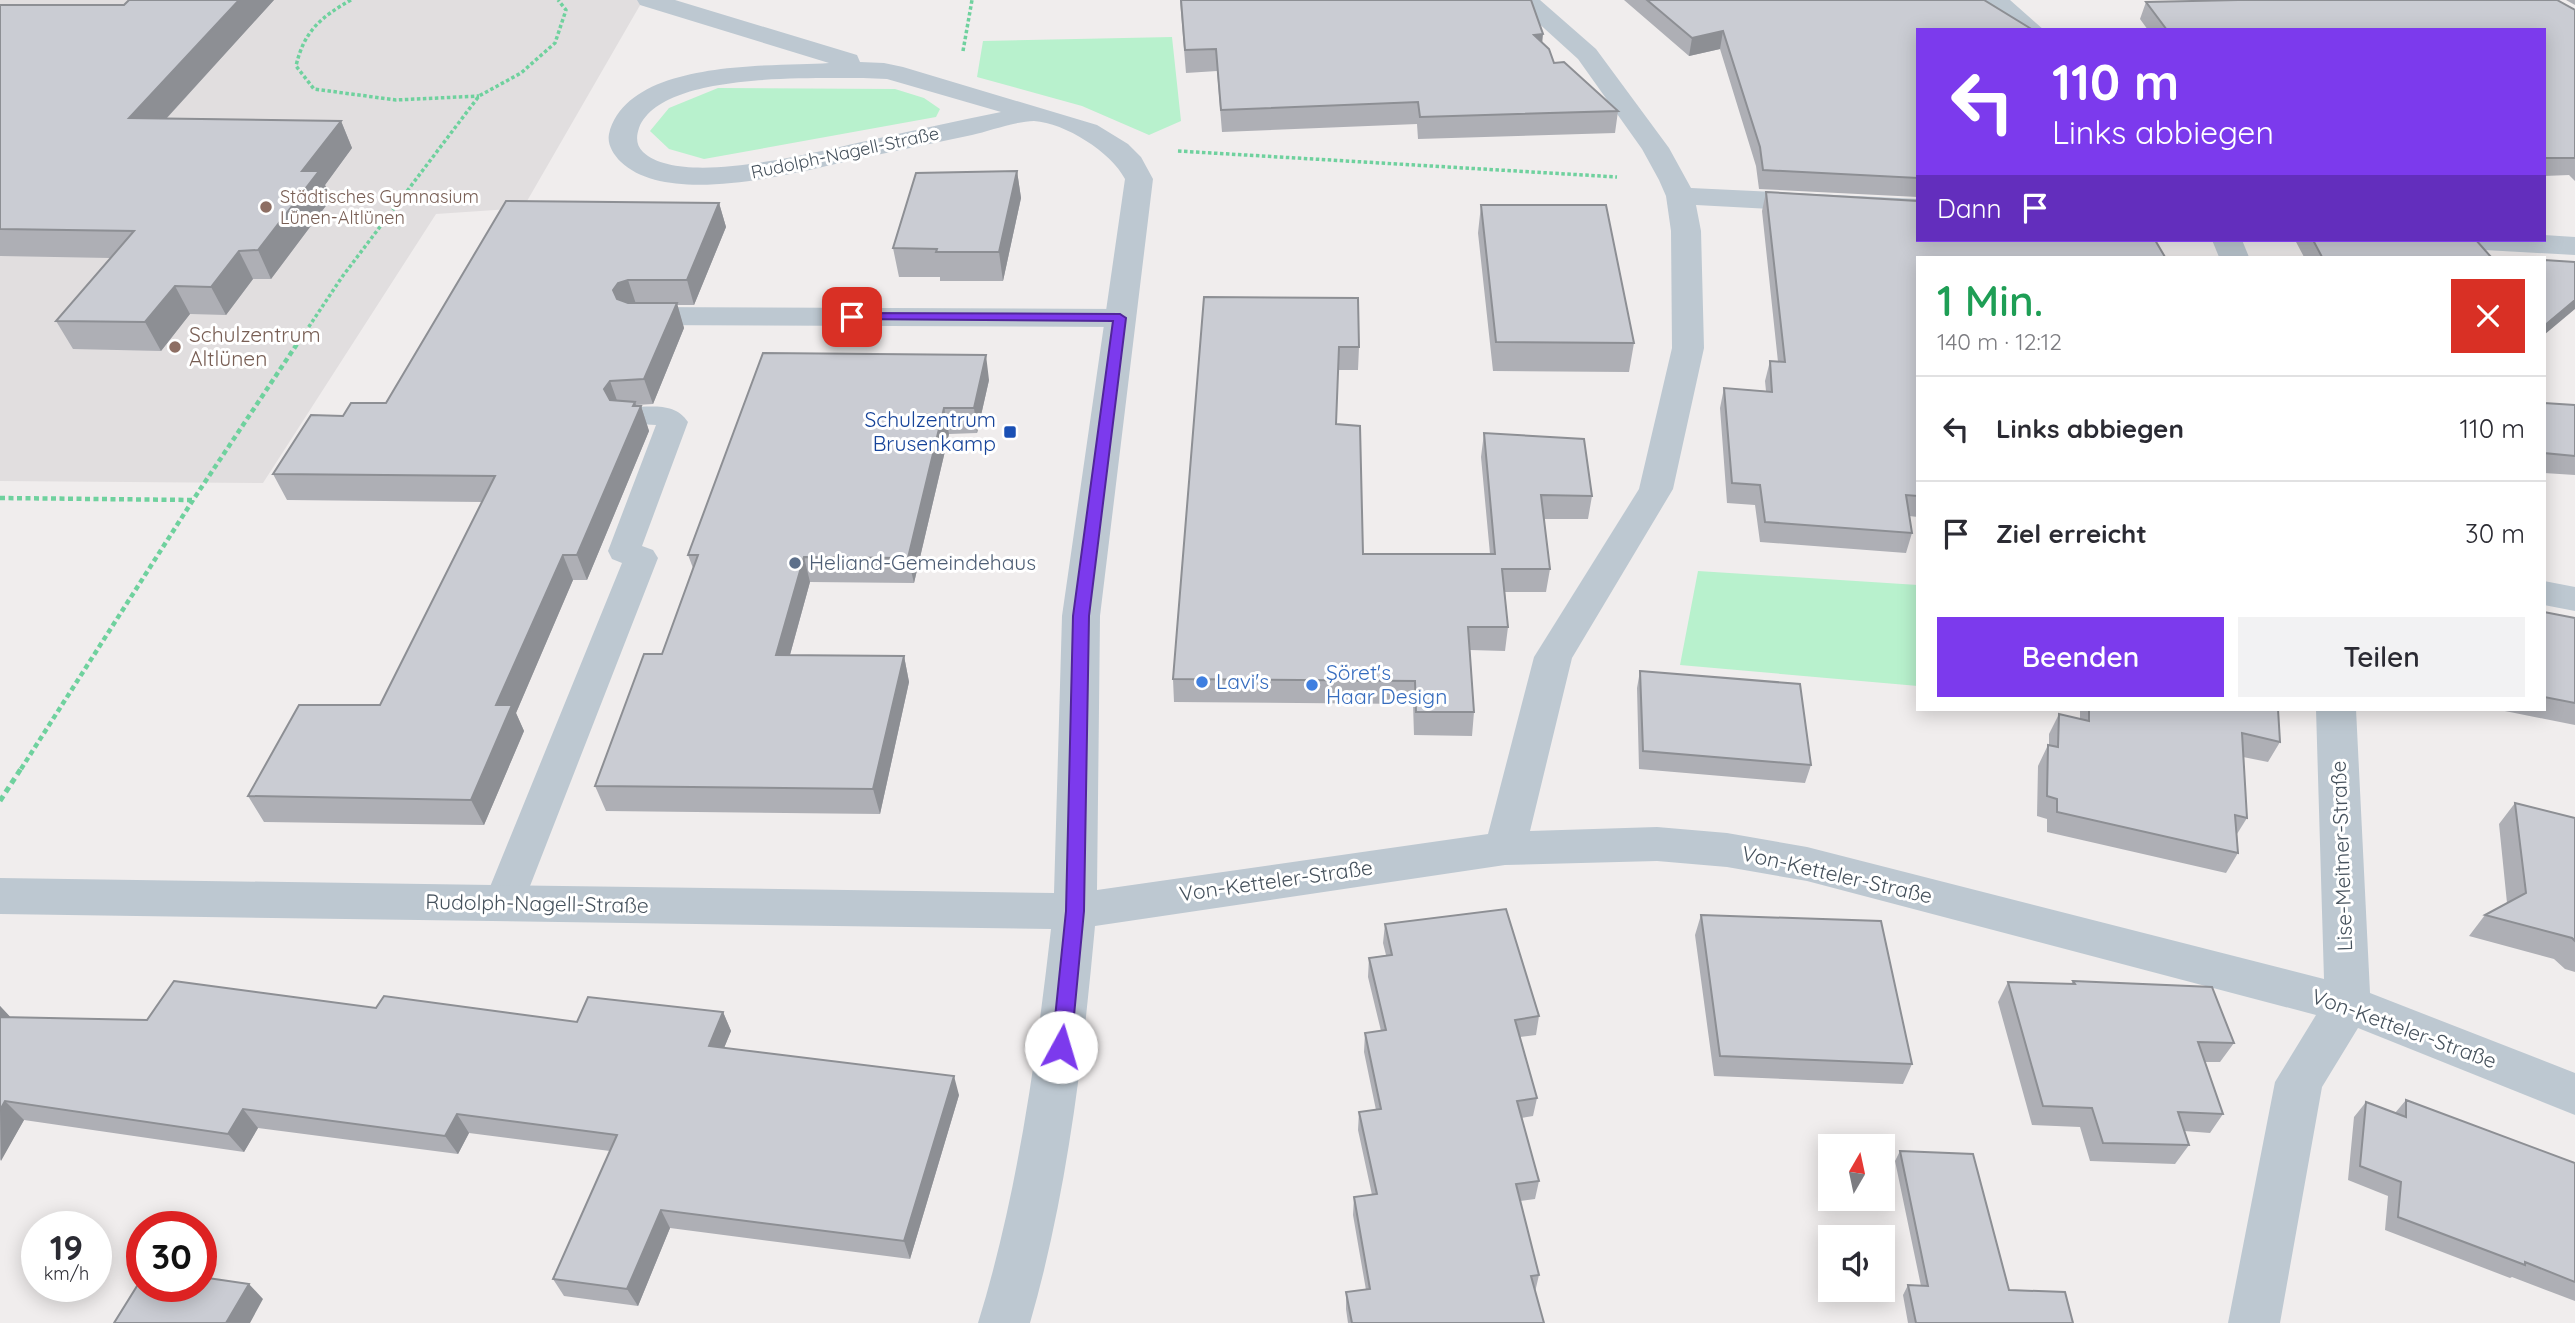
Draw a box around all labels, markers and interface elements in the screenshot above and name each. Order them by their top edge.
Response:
text: 110 m [2052,51,2179,112]
icon: left [1937,56,2028,147]
text: Links abbiegen [2052,112,2274,152]
street label: Rudolph-Nagell-Straße [749,121,941,184]
place label: Städtisches Gymnasium Lünen-Altlünen [280,185,479,229]
icon: arrive [2016,189,2054,227]
text: Dann [1937,192,2002,225]
marker: Städtisches Gymnasium Lünen-Altlünen [258,199,274,215]
text: 1 Min. [1937,274,2043,327]
button: close [2451,279,2525,353]
pin [822,287,882,347]
icon: arrive [833,298,871,336]
place label: Schulzentrum Altlünen [189,321,321,371]
text: 140 m · 12:12 [1937,327,2062,356]
marker: Schulzentrum Altlünen [167,339,183,355]
place label: Schulzentrum Brusenkamp [864,406,996,456]
icon: left [1937,410,1975,448]
text: Links abbiegen [1996,412,2184,445]
text: 110 m [2459,412,2525,445]
marker: Schulzentrum Brusenkamp [1002,424,1018,440]
icon: arrive [1937,515,1975,553]
text: Ziel erreicht [1996,517,2147,550]
text: 30 m [2465,517,2525,550]
place label: Heliand-Gemeindehaus [809,549,1036,575]
marker: Heliand-Gemeindehaus [787,555,803,571]
button: Beenden [1937,617,2224,697]
button: Teilen [2238,617,2525,697]
place label: Şöret's Haar Design [1326,659,1447,709]
place label: Lavi's [1216,668,1269,694]
marker: Lavi's [1194,674,1210,690]
marker: Şöret's Haar Design [1304,677,1320,693]
street label: Lise-Meitner-Straße [2325,760,2357,952]
street label: Von-Ketteler-Straße [1739,839,1935,909]
street label: Von-Ketteler-Straße [1178,854,1374,906]
street label: Rudolph-Nagell-Straße [425,888,649,918]
street label: Von-Ketteler-Straße [2308,983,2500,1074]
position arrow [1024,1010,1098,1084]
north arrow [1818,1134,1895,1211]
map controls [1818,1134,1895,1302]
speed limit sign: 30 [126,1211,217,1302]
text: 19 [50,1225,83,1269]
button: sound [1818,1225,1895,1302]
text: km/h [44,1262,89,1285]

